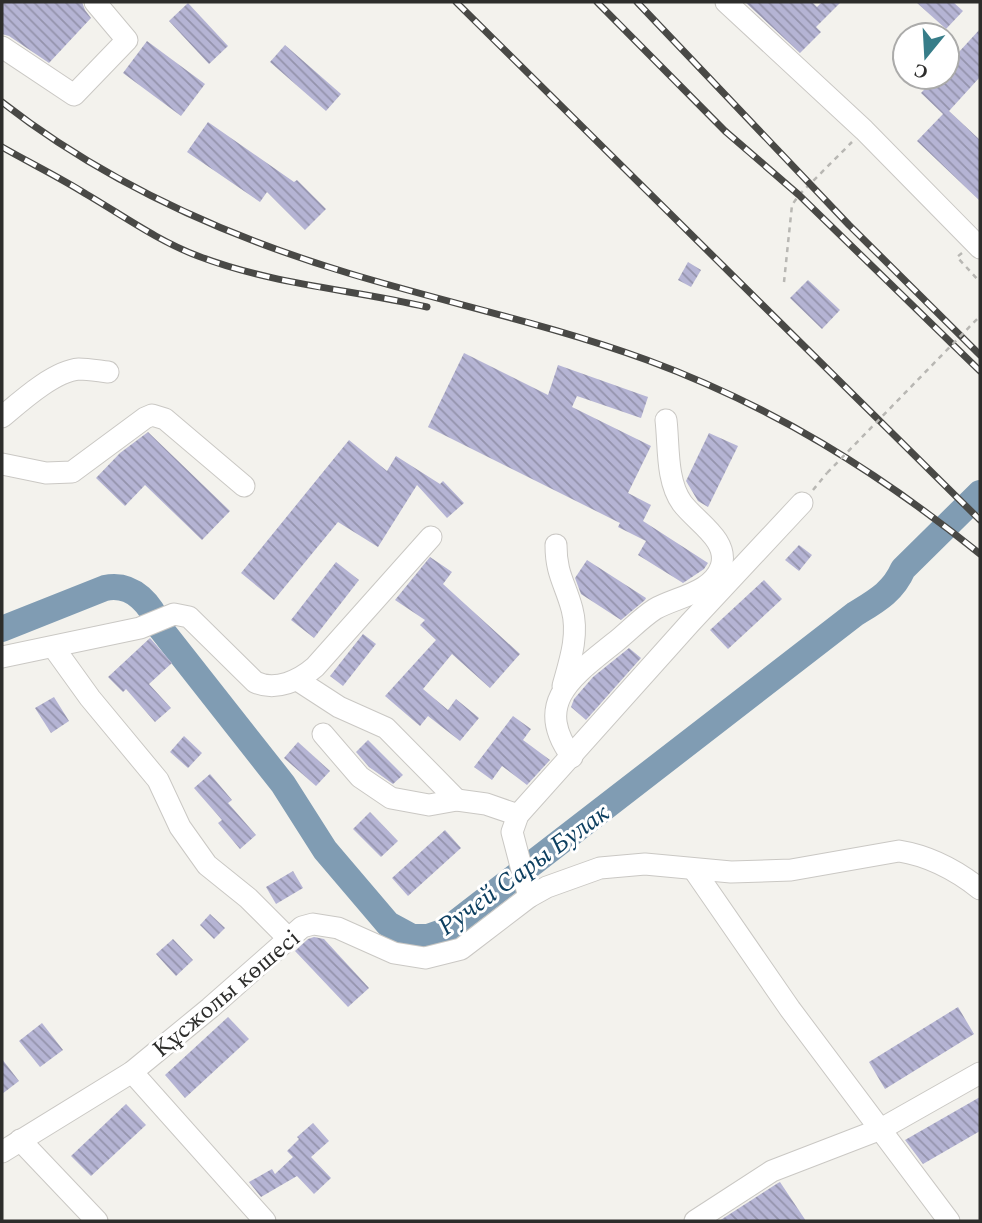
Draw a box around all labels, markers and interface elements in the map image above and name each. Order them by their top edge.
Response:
north arrow [891,21,961,91]
text: С [910,55,932,87]
water label: Ручей Сары Булак [429,794,618,946]
street label: Құсжолы көшесі [145,921,309,1067]

